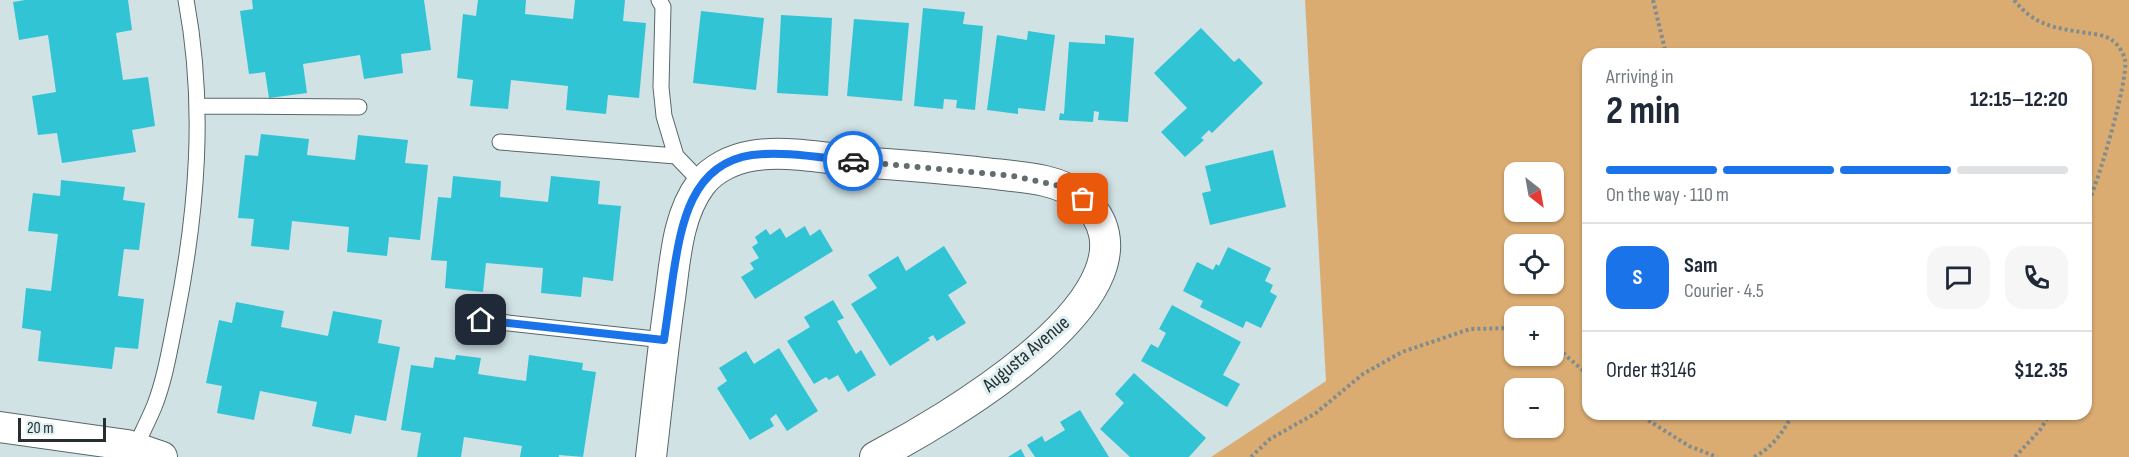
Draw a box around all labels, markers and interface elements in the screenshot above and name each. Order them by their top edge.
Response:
text: Arriving in [1606,65,1674,89]
text: 12:15–12:20 [1970,86,2068,113]
text: 2 min [1606,88,1680,135]
courier [823,131,883,191]
icon: car [837,145,870,178]
north arrow [1504,162,1564,222]
map controls [1504,162,1564,438]
pin [1057,173,1108,224]
icon: bag [1066,182,1099,215]
text: On the way · 110 m [1606,183,1729,207]
button: locate [1504,234,1564,294]
button: chat [1927,246,1990,309]
button: phone [2005,246,2068,309]
text: Sam [1684,252,1718,279]
text: S [1633,264,1642,291]
text: Courier · 4.5 [1684,279,1764,303]
pin [455,294,506,345]
icon: home [464,303,497,336]
button: + [1504,306,1564,366]
street label: Augusta Avenue [977,311,1074,398]
text: Order #3146 [1606,357,1696,384]
text: $12.35 [2014,357,2068,384]
button: − [1504,378,1564,438]
scale bar [18,415,106,442]
text: 20 m [27,419,54,438]

